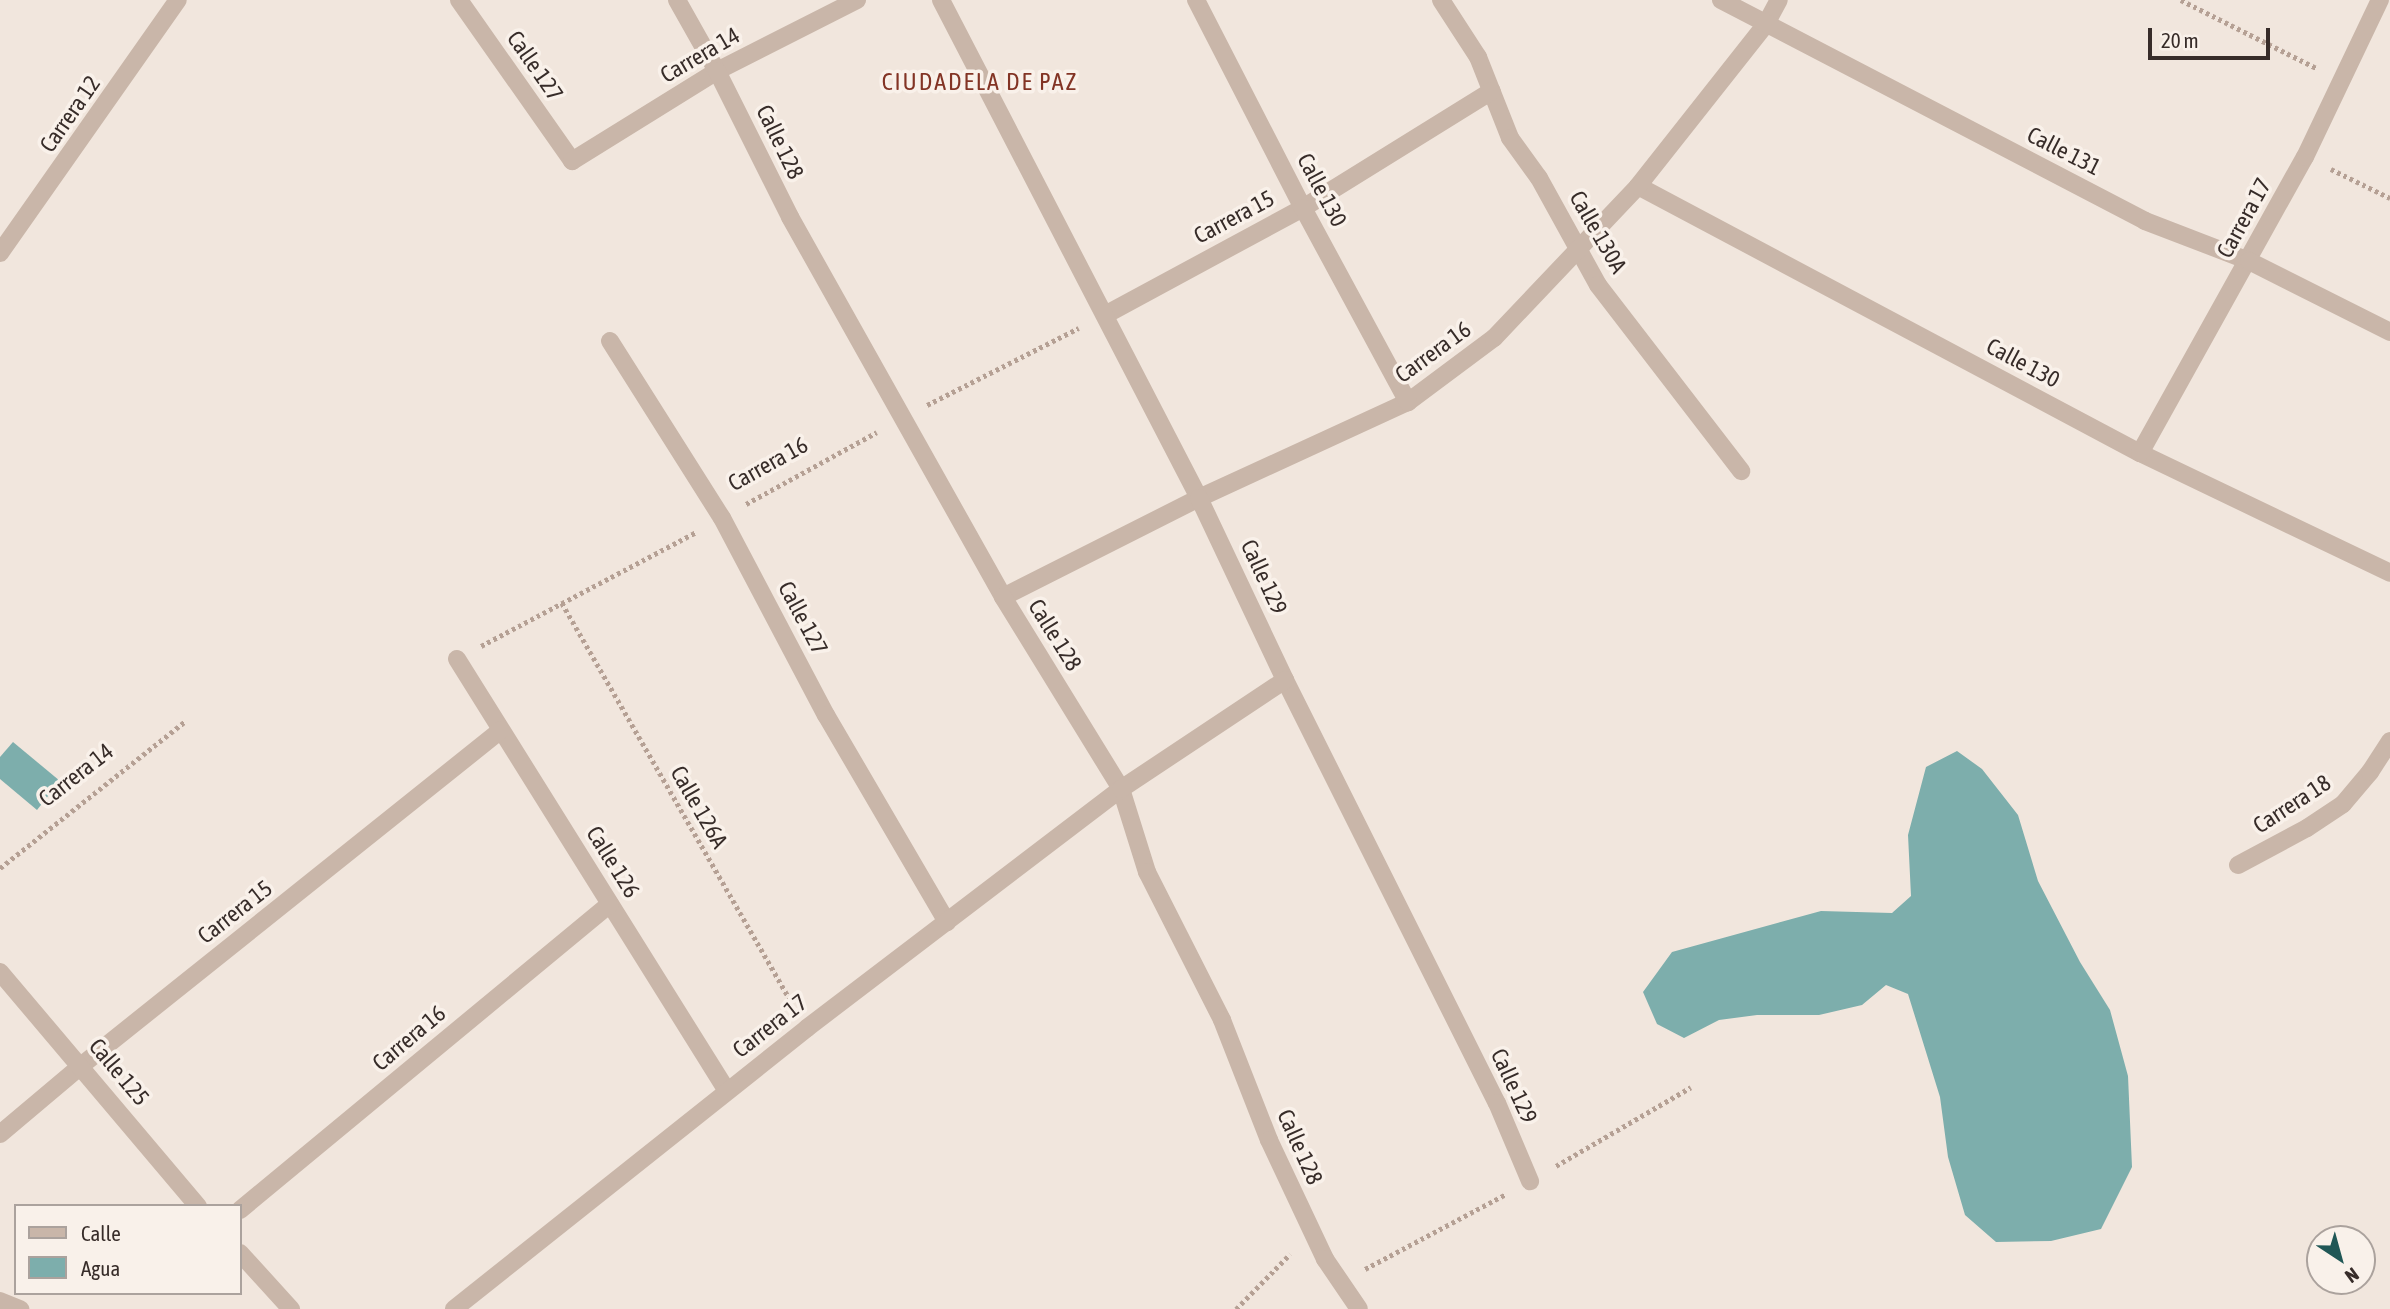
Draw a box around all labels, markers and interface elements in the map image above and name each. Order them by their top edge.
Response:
scale bar [2152,14,2274,58]
street label: Carrera 14 [655,21,745,89]
street label: Calle 127 [501,26,569,106]
text: 20 m [2161,28,2199,52]
district label: CIUDADELA DE PAZ [884,68,1076,96]
street label: Carrera 12 [34,71,106,157]
street label: Calle 128 [750,100,810,184]
street label: Calle 131 [2023,121,2105,181]
street label: Calle 130 [1291,149,1353,231]
street label: Carrera 17 [2211,173,2277,263]
street label: Carrera 15 [1189,184,1279,250]
street label: Calle 130A [1563,186,1633,278]
street label: Carrera 16 [1390,315,1476,389]
street label: Calle 130 [1982,332,2064,394]
street label: Carrera 16 [723,431,813,497]
street label: Calle 129 [1235,535,1293,619]
street label: Calle 127 [772,577,834,659]
street label: Calle 128 [1022,594,1088,676]
street label: Carrera 14 [33,737,119,813]
street label: Calle 126A [664,761,734,853]
street label: Carrera 18 [2248,769,2336,839]
street label: Calle 126 [580,821,646,903]
street label: Carrera 15 [192,874,278,950]
street label: Carrera 17 [727,988,813,1064]
street label: Carrera 16 [367,1000,451,1076]
street label: Calle 125 [83,1033,155,1111]
street label: Calle 129 [1485,1044,1543,1128]
street label: Calle 128 [1271,1105,1329,1189]
legend [14,1204,242,1295]
text: Calle [81,1221,121,1245]
north arrow [2306,1225,2376,1295]
text: Agua [81,1256,120,1280]
text: N [2341,1263,2363,1288]

